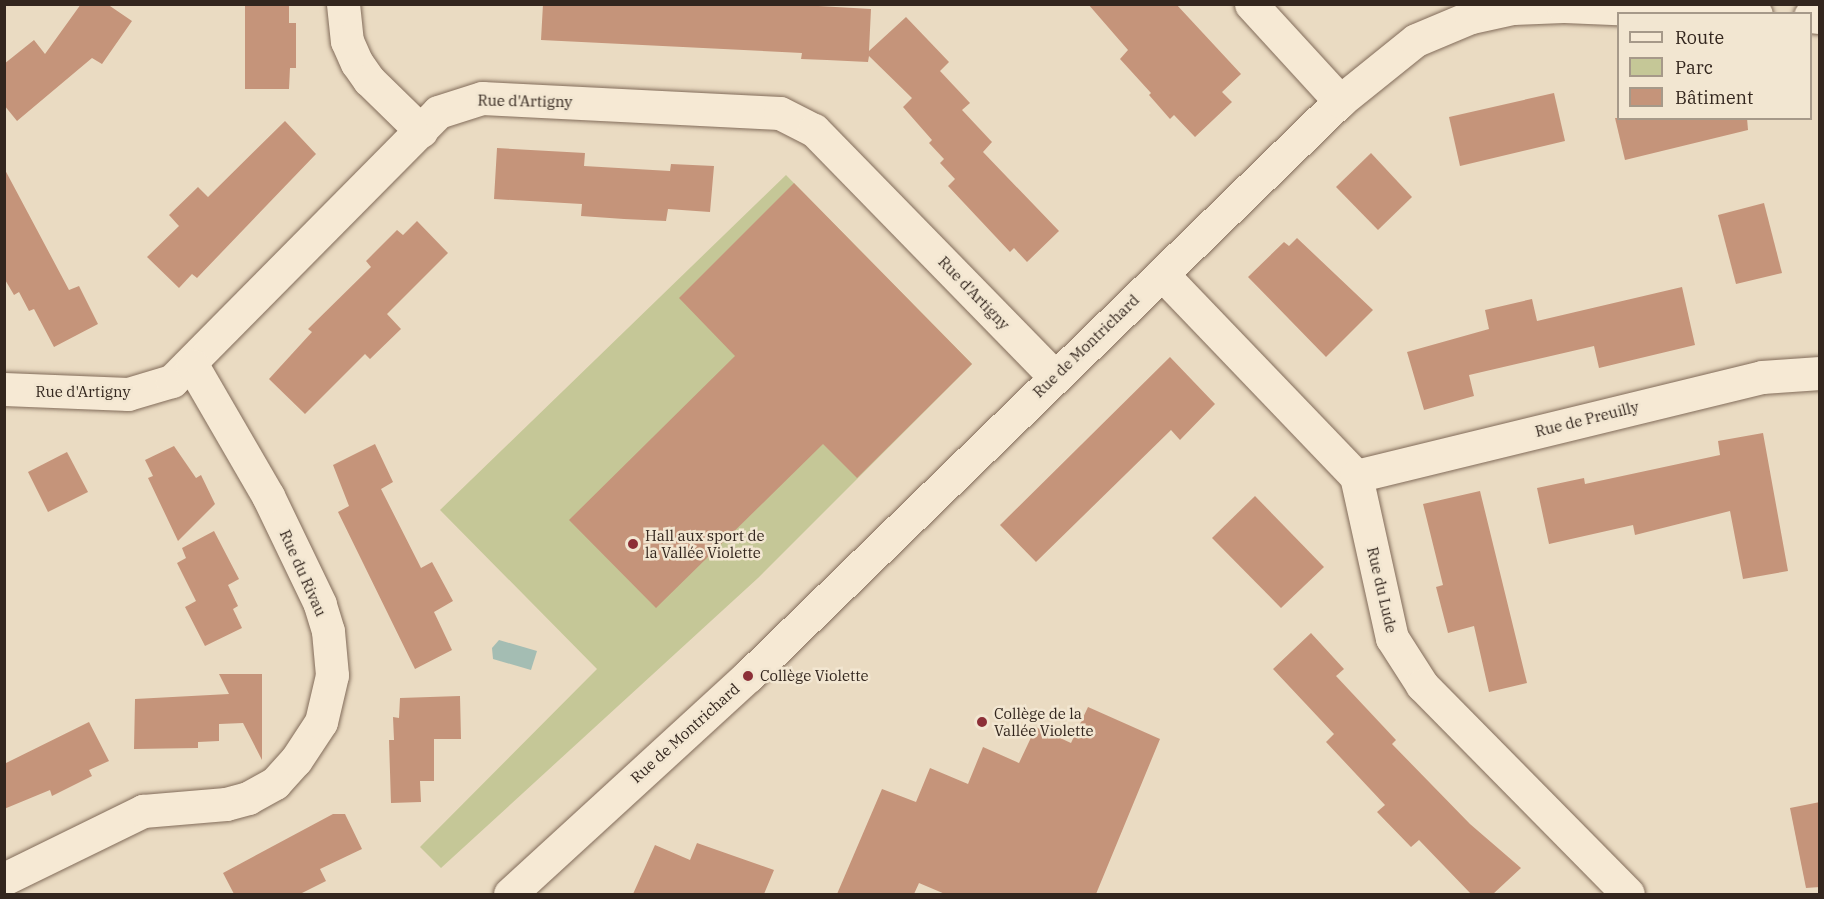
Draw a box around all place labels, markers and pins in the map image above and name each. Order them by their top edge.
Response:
place label: Hall aux sport de la Vallée Violette [645,526,765,561]
marker: Hall aux sport de la Vallée Violette [626,537,640,551]
place label: Collège Violette [760,667,869,685]
marker: Collège Violette [741,669,755,683]
place label: Collège de la Vallée Violette [994,704,1094,739]
marker: Collège de la Vallée Violette [975,715,989,729]

